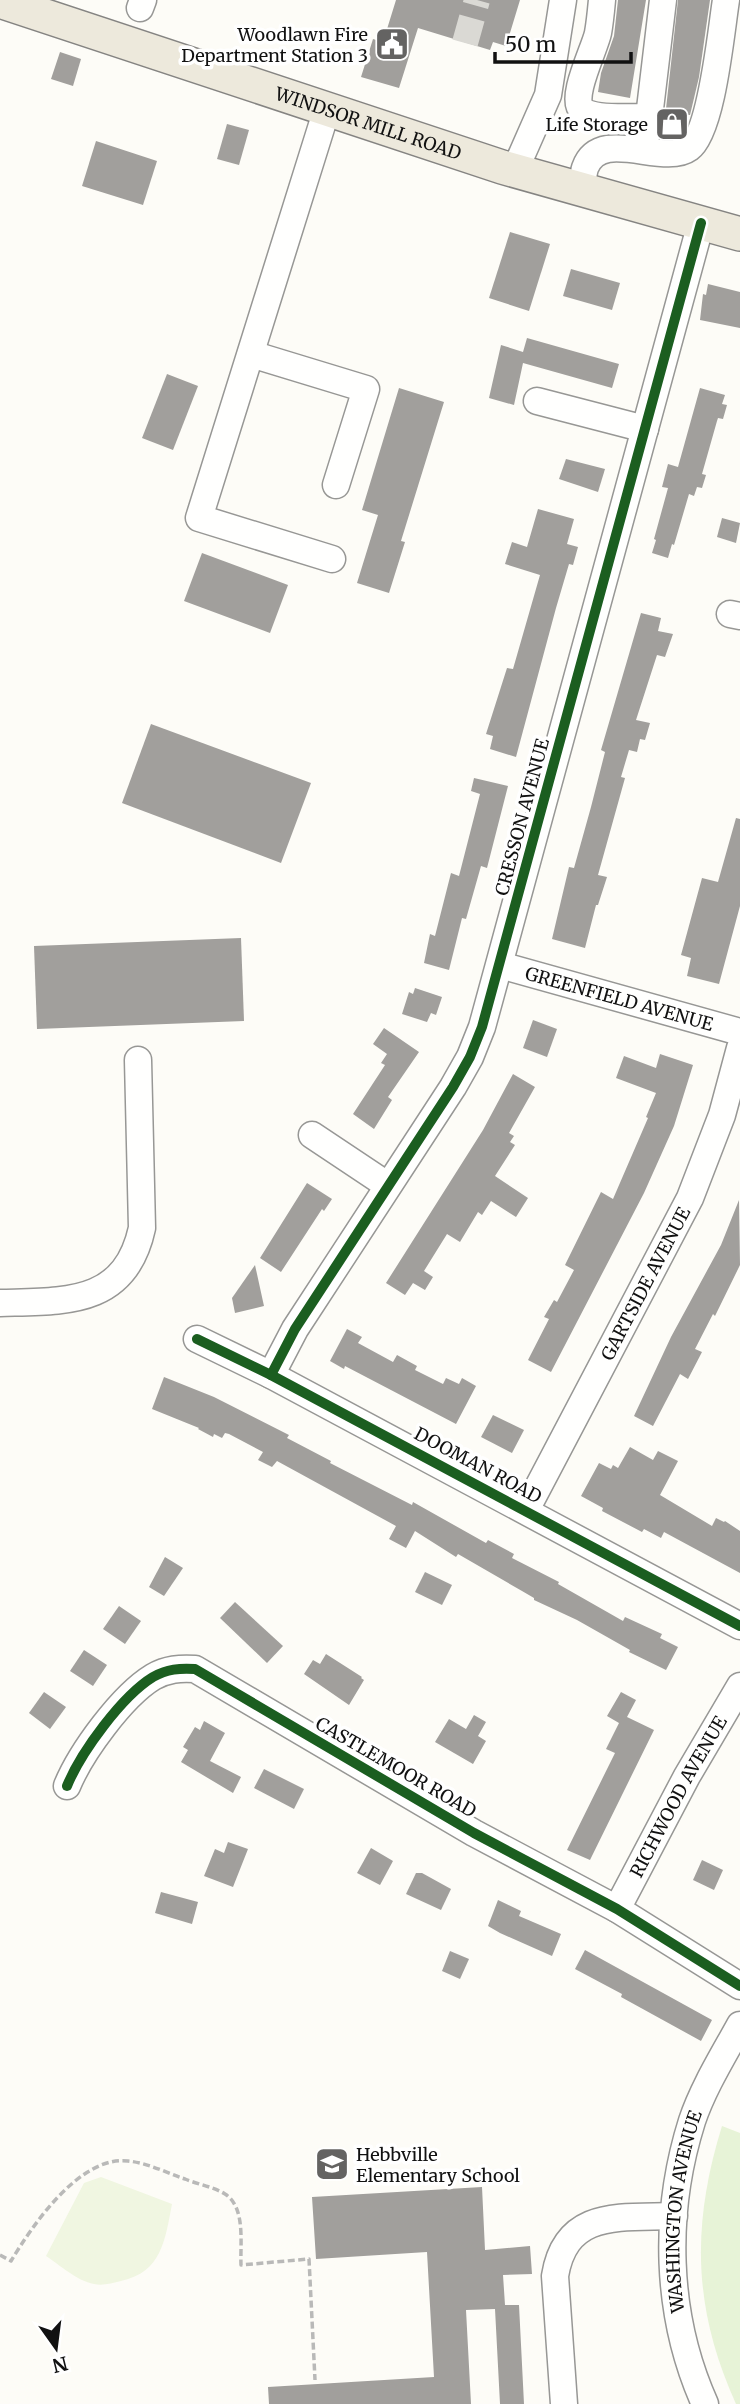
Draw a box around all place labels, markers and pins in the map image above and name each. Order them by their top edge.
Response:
place label: Woodlawn Fire Department Station 3 [181,23,368,67]
public building icon: Woodlawn Fire Department Station 3 [373,25,411,63]
shop icon: Life Storage [653,105,691,143]
place label: Life Storage [546,113,648,136]
place label: Hebbville Elementary School [356,2143,520,2187]
school or university icon: Hebbville Elementary School [313,2145,351,2183]

